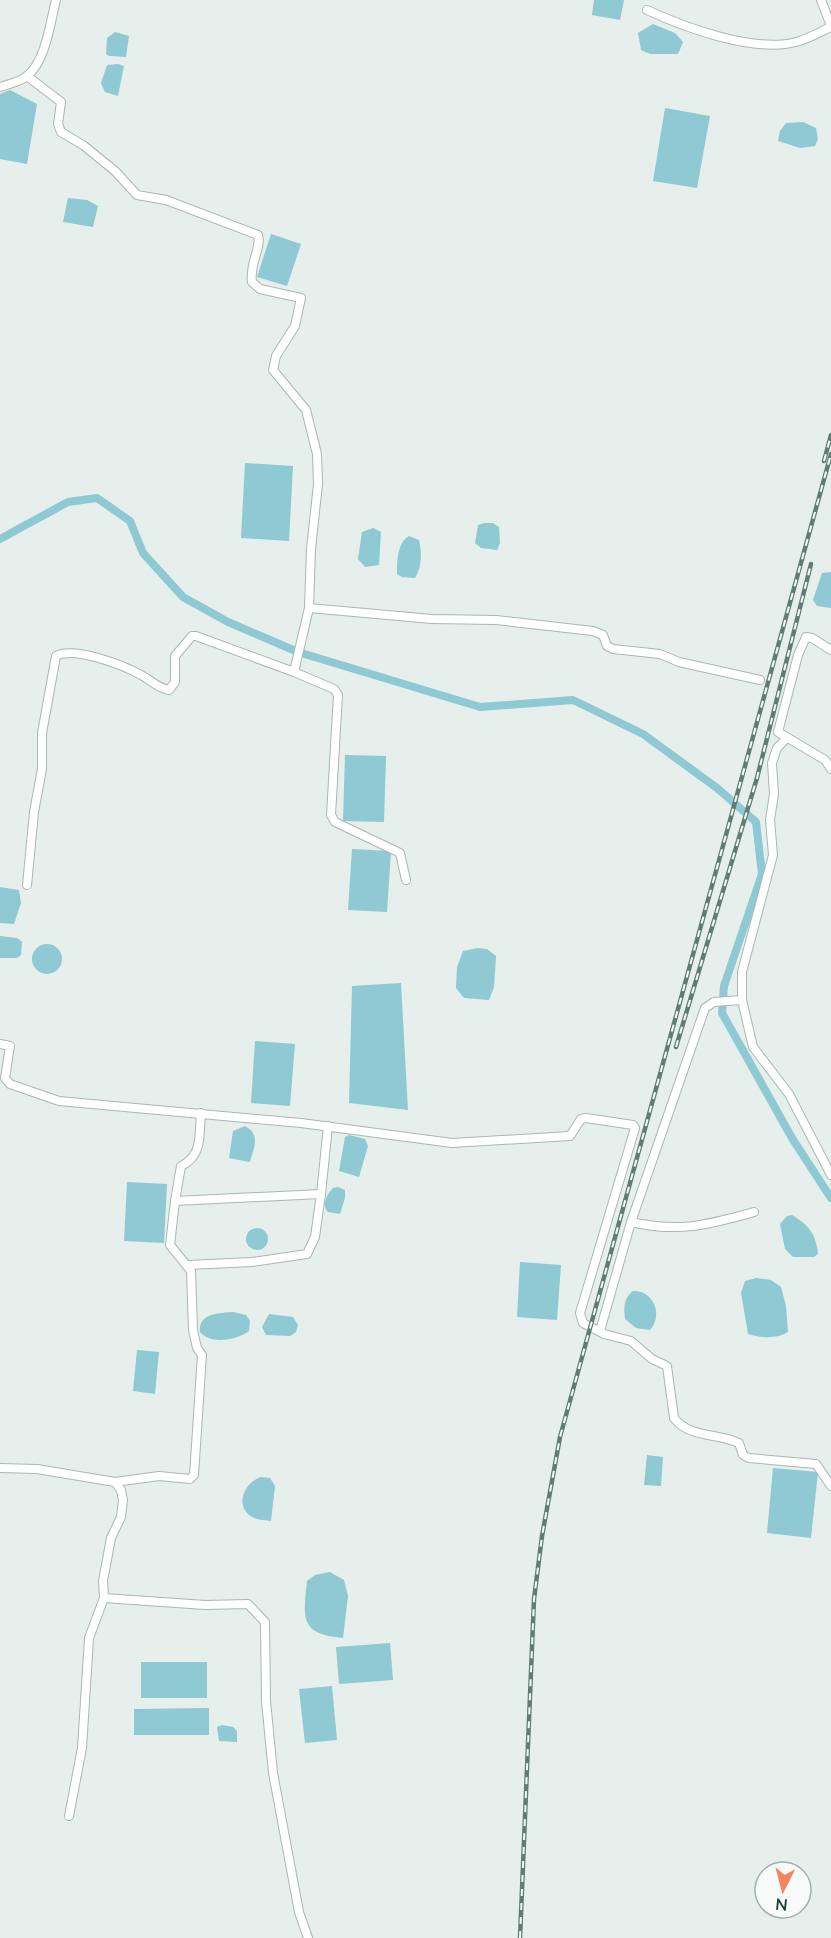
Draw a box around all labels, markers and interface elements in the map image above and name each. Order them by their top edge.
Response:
north arrow [753,1860,813,1920]
text: N [774,1895,789,1916]

